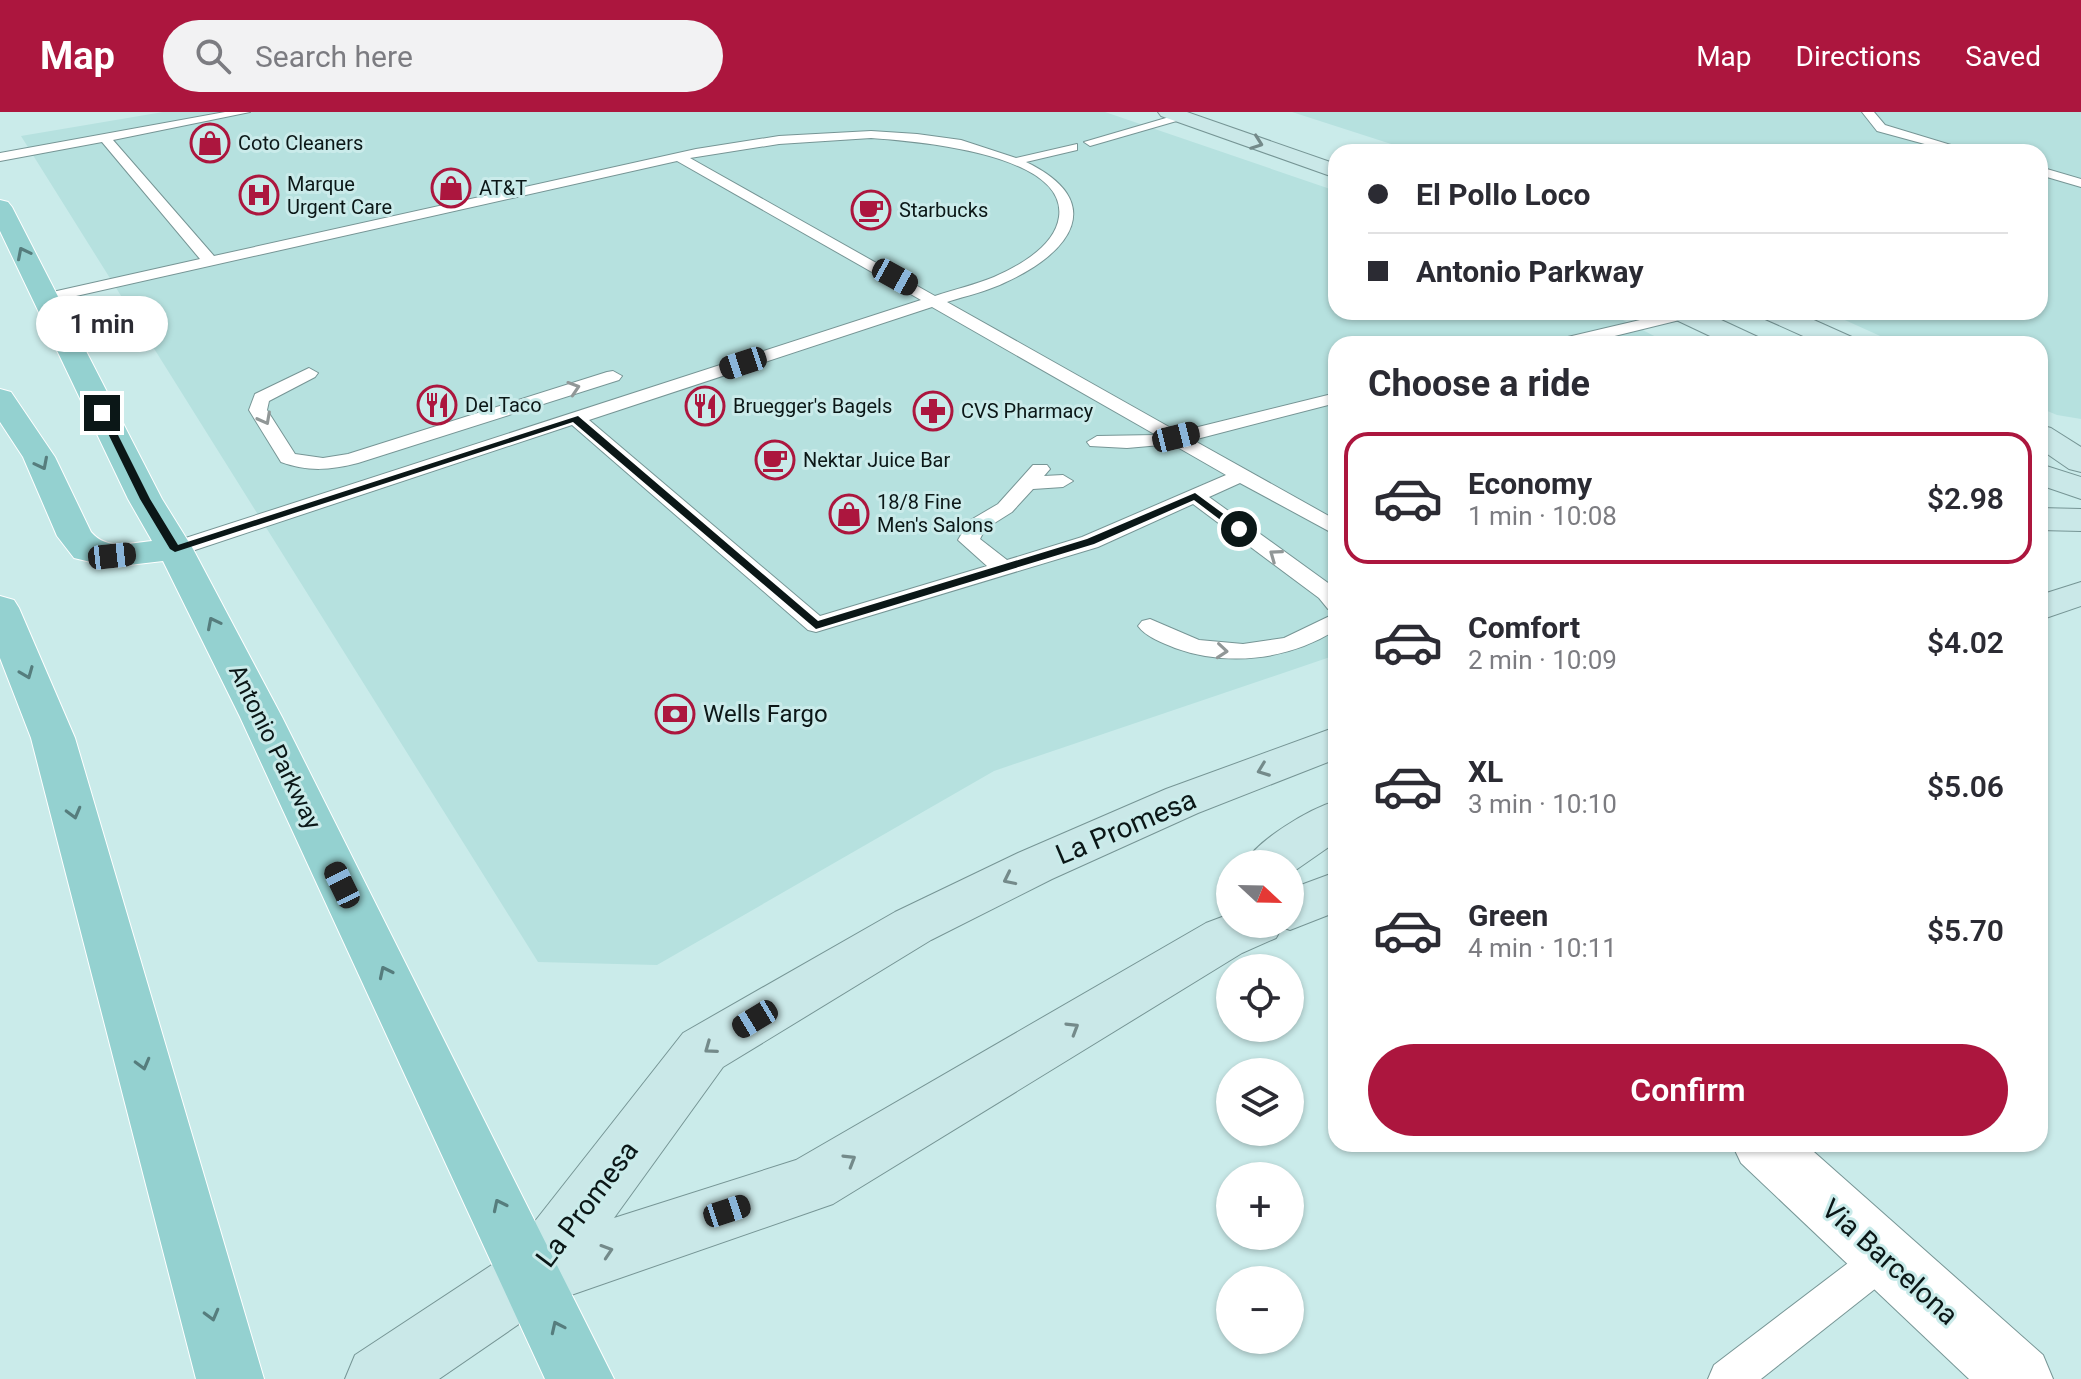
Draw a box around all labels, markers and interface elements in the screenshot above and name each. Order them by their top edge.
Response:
search box [163,20,723,92]
text: Map [40,34,115,78]
icon: search [191,34,235,78]
text: Search here [255,39,413,74]
text: Map [1696,40,1752,73]
text: Directions [1796,40,1921,73]
text: Saved [1965,40,2041,73]
shop icon: Coto Cleaners [189,122,231,164]
place label: Coto Cleaners [238,131,363,155]
one-way arrow [1249,133,1263,150]
shop icon: AT&T [430,167,472,209]
place label: Marque Urgent Care [287,172,392,219]
hospital icon: Marque Urgent Care [238,174,280,216]
place label: AT&T [479,176,527,200]
text: El Pollo Loco [1416,177,1590,212]
cafe icon: Starbucks [850,189,892,231]
place label: Starbucks [899,198,988,222]
one-way arrow [17,246,32,261]
text: Antonio Parkway [1416,254,1644,289]
car [868,255,922,299]
callout: 1 min [36,297,168,353]
text: 1 min [69,309,135,339]
car [716,344,770,382]
text: Choose a ride [1368,363,1590,405]
one-way arrow [566,382,580,398]
restaurant icon: Del Taco [416,384,458,426]
restaurant icon: Bruegger's Bagels [684,385,726,427]
pharmacy icon: CVS Pharmacy [912,390,954,432]
place label: Del Taco [465,393,542,417]
place label: Bruegger's Bagels [733,394,892,418]
route end [84,395,120,431]
place label: CVS Pharmacy [961,399,1094,423]
one-way arrow [255,411,271,425]
car [1150,420,1202,454]
cafe icon: Nektar Juice Bar [754,439,796,481]
place label: Nektar Juice Bar [803,448,950,472]
one-way arrow [32,456,47,471]
icon: car [1372,462,1444,534]
text: Economy [1468,466,1592,501]
text: $2.98 [1927,481,2004,516]
place label: 18/8 Fine Men's Salons [877,490,993,537]
shop icon: 18/8 Fine Men's Salons [828,493,870,535]
text: 1 min · 10:08 [1468,501,1617,531]
route start [1221,511,1257,547]
car [87,542,137,570]
one-way arrow [1270,551,1284,565]
icon: car [1372,606,1444,678]
text: Comfort [1468,610,1580,645]
one-way arrow [207,616,222,631]
text: $4.02 [1927,625,2004,660]
one-way arrow [1216,642,1229,659]
text: 2 min · 10:09 [1468,645,1617,675]
street label: Antonio Parkway [223,660,327,834]
one-way arrow [17,665,33,679]
bank icon: Wells Fargo [654,693,696,735]
place label: Wells Fargo [703,700,828,728]
icon: car [1372,750,1444,822]
text: XL [1468,754,1503,789]
one-way arrow [1257,760,1271,777]
text: $5.06 [1927,769,2004,804]
street label: La Promesa [1051,783,1201,871]
text: 3 min · 10:10 [1468,789,1617,819]
one-way arrow [65,806,81,820]
north arrow [1216,850,1304,938]
map controls [1216,850,1304,1354]
car [321,858,363,912]
one-way arrow [1002,869,1017,885]
icon: car [1372,894,1444,966]
text: Green [1468,898,1548,933]
text: $5.70 [1927,913,2004,948]
text: 4 min · 10:11 [1468,933,1617,963]
button: locate [1216,954,1304,1042]
one-way arrow [379,965,395,980]
car [728,996,782,1042]
one-way arrow [1064,1022,1079,1038]
one-way arrow [704,1038,719,1053]
button: Confirm [1368,1044,2008,1136]
one-way arrow [134,1056,151,1070]
button: layers [1216,1058,1304,1146]
street label: La Promesa [529,1134,645,1274]
one-way arrow [841,1155,856,1170]
button: + [1216,1162,1304,1250]
car [700,1192,754,1230]
street label: Via Barcelona [1815,1192,1965,1332]
one-way arrow [493,1199,509,1214]
one-way arrow [600,1244,613,1260]
button: − [1216,1266,1304,1354]
one-way arrow [203,1307,220,1321]
one-way arrow [550,1321,566,1336]

